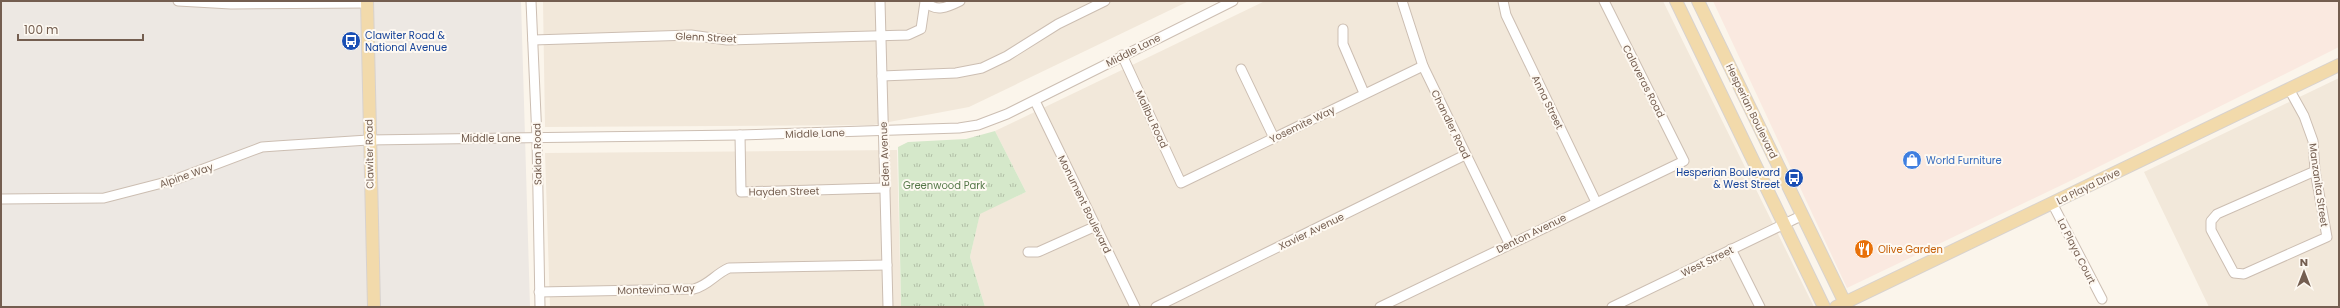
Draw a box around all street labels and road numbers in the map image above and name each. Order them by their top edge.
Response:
street label: Glenn Street [675,28,737,47]
street label: Middle Lane [1103,30,1163,71]
street label: Calaveras Road [1619,42,1668,120]
street label: Hesperian Boulevard [1722,61,1781,161]
street label: Anna Street [1528,73,1567,132]
street label: Chandler Road [1427,87,1474,161]
street label: Malibu Road [1132,88,1171,151]
street label: Yosemite Way [1267,102,1338,147]
street label: Clawiter Road [361,119,378,189]
street label: Eden Avenue [876,121,893,187]
street label: Saklan Road [529,123,546,185]
street label: Middle Lane [785,125,845,142]
street label: Middle Lane [461,131,521,146]
street label: Manzanita Street [2305,142,2332,228]
street label: Monument Boulevard [1054,153,1115,256]
street label: Alpine Way [157,159,215,192]
street label: La Playa Drive [2054,165,2122,208]
street label: Hayden Street [749,183,820,200]
street label: Xavier Avenue [1276,209,1347,254]
street label: Denton Avenue [1494,210,1569,257]
street label: La Playa Court [2054,216,2100,287]
street label: West Street [1678,242,1736,281]
street label: Montevina Way [617,281,695,298]

